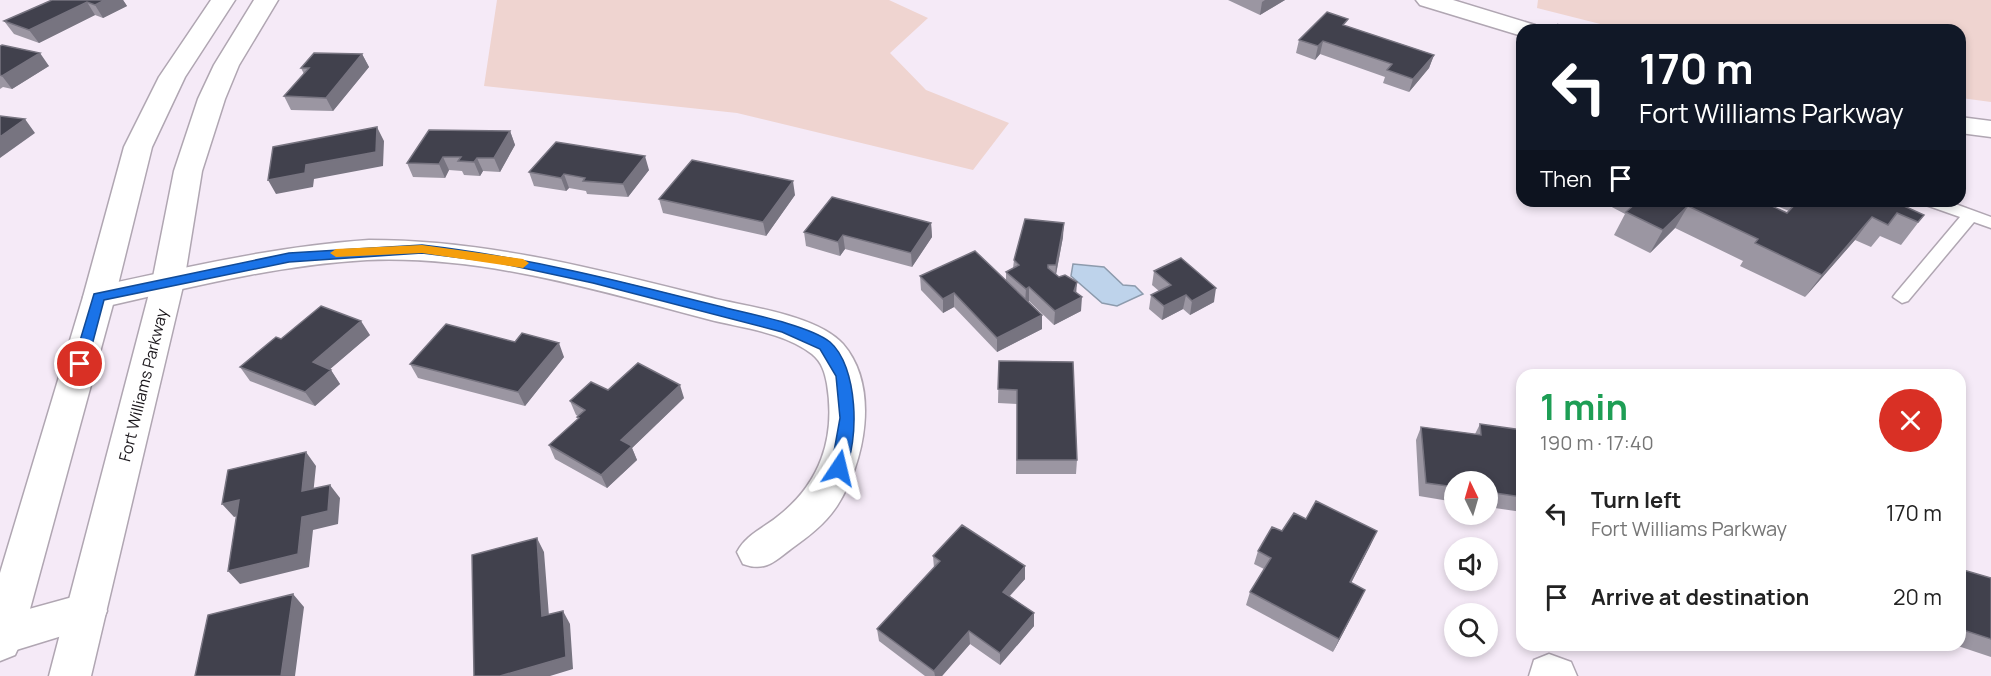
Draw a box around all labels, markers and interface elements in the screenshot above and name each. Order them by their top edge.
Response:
text: 170 m [1639,39,1754,97]
icon: left [1540,48,1618,126]
text: Fort Williams Parkway [1639,94,1904,131]
icon: arrive [1604,162,1637,195]
text: Then [1540,164,1592,194]
street label: Fort Williams Parkway [113,306,173,464]
pin [54,338,105,389]
icon: arrive [63,347,96,380]
text: 1 min [1540,382,1628,431]
button: close [1879,389,1942,452]
text: 190 m · 17:40 [1540,429,1654,456]
position arrow [807,436,871,500]
north arrow [1444,471,1498,525]
map controls [1444,471,1498,657]
text: Turn left [1591,485,1681,515]
icon: left [1540,497,1573,530]
text: 170 m [1886,498,1942,528]
text: Fort Williams Parkway [1591,515,1787,542]
button: sound [1444,537,1498,591]
icon: arrive [1540,581,1573,614]
text: Arrive at destination [1591,582,1809,612]
text: 20 m [1893,582,1942,612]
button: search [1444,603,1498,657]

